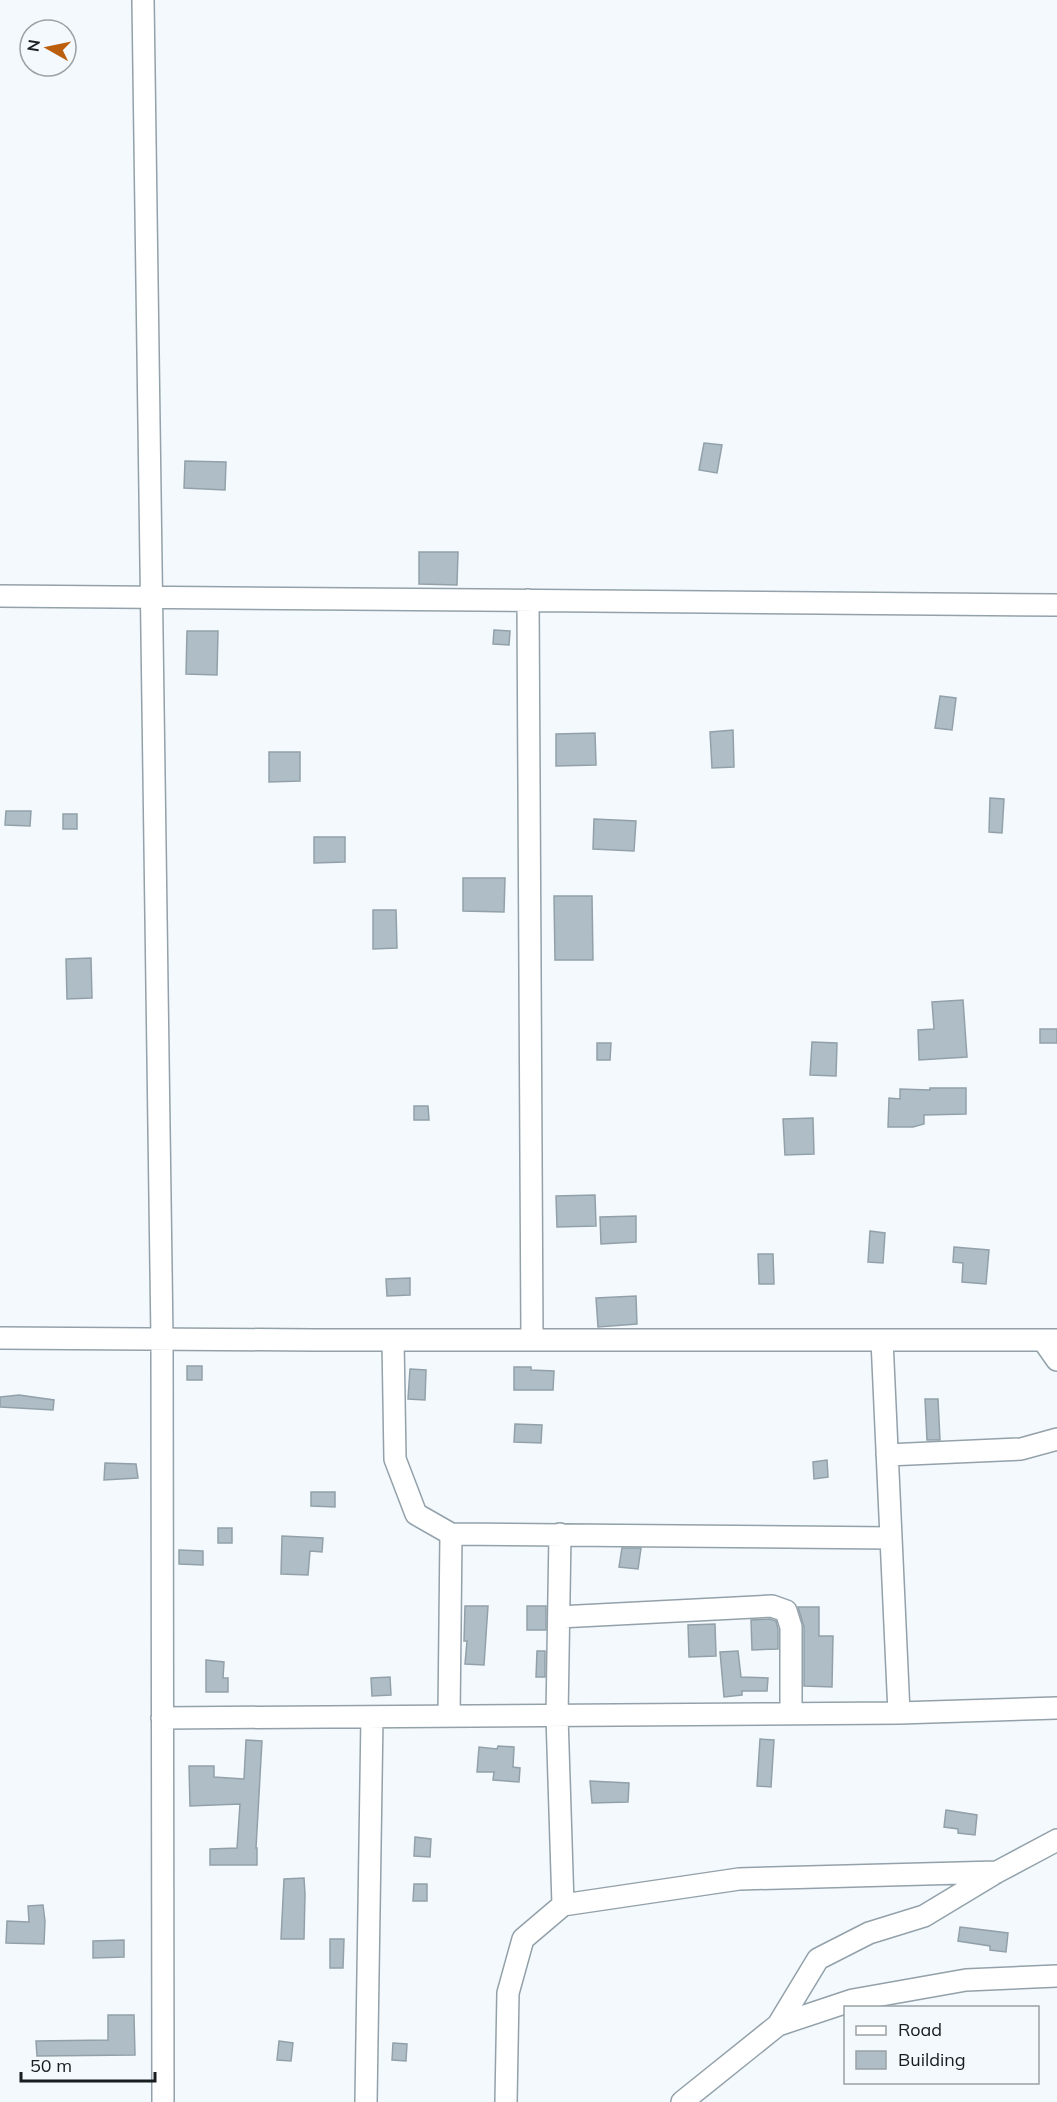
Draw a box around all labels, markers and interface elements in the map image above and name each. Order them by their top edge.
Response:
north arrow [18,18,78,78]
text: N [22,38,44,53]
legend [844,2006,1039,2084]
text: Road [898,2018,942,2041]
scale bar [21,2045,154,2083]
text: Building [898,2048,966,2071]
text: 50 m [30,2054,72,2077]

